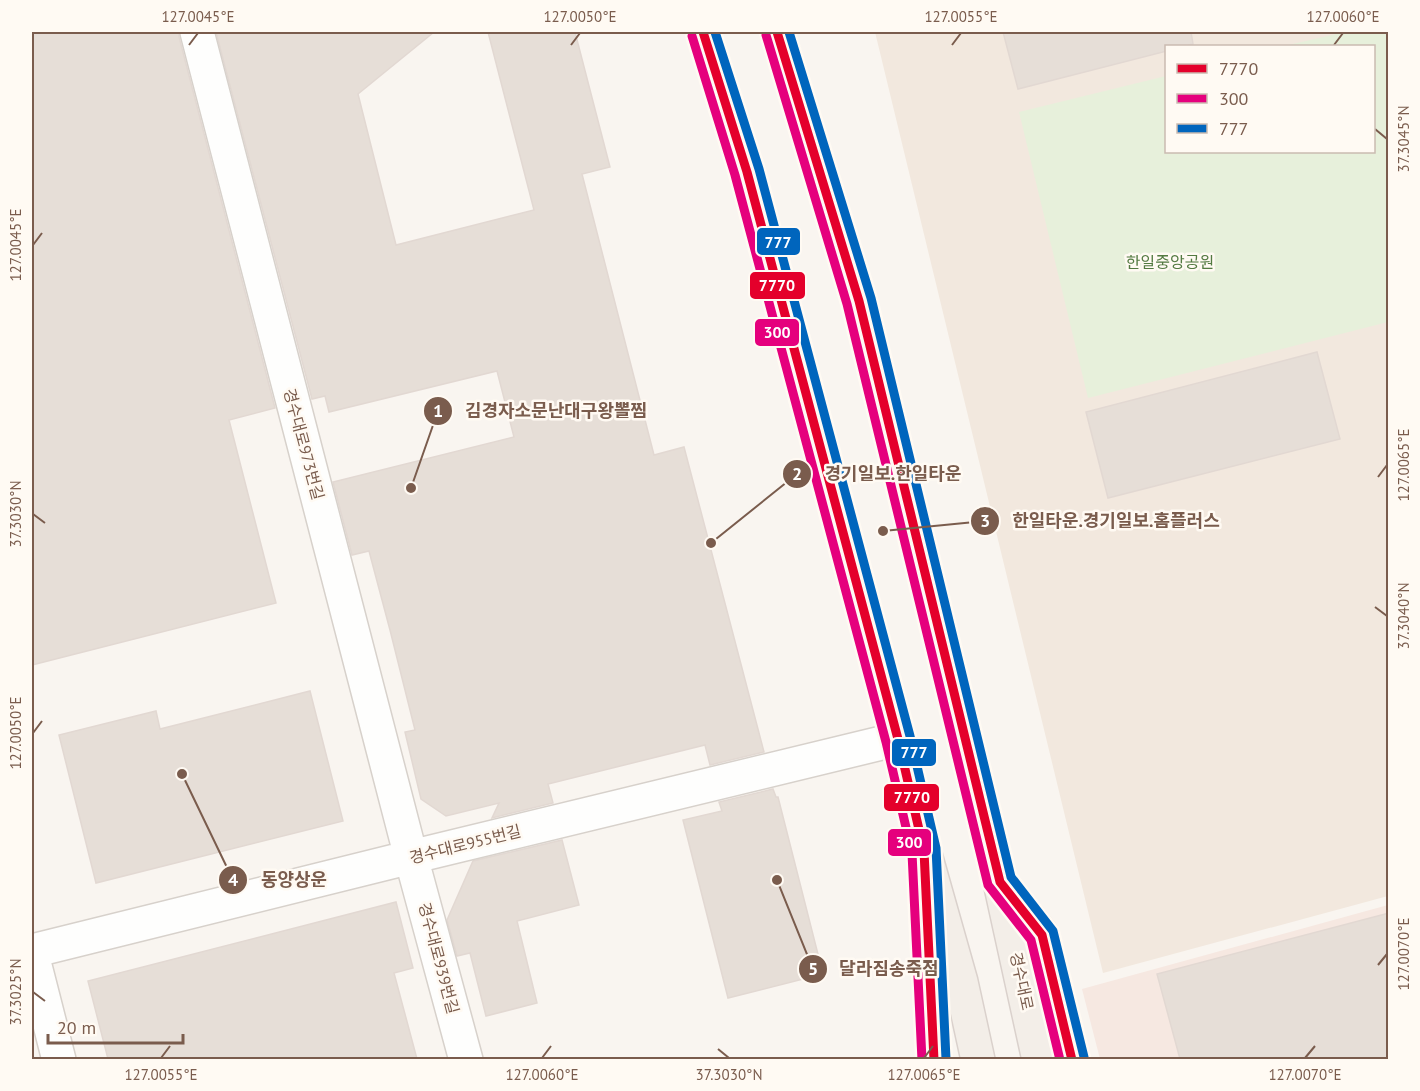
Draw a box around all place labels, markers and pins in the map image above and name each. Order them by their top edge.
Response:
callout: 김경자소문난대구왕뽈찜 [423,393,659,429]
callout: 경기일보.한일타운 [782,456,973,492]
callout: 한일타운.경기일보.홈플러스 [970,503,1232,539]
callout: 동양상운 [218,862,339,898]
callout: 달라짐송죽점 [798,951,951,987]

